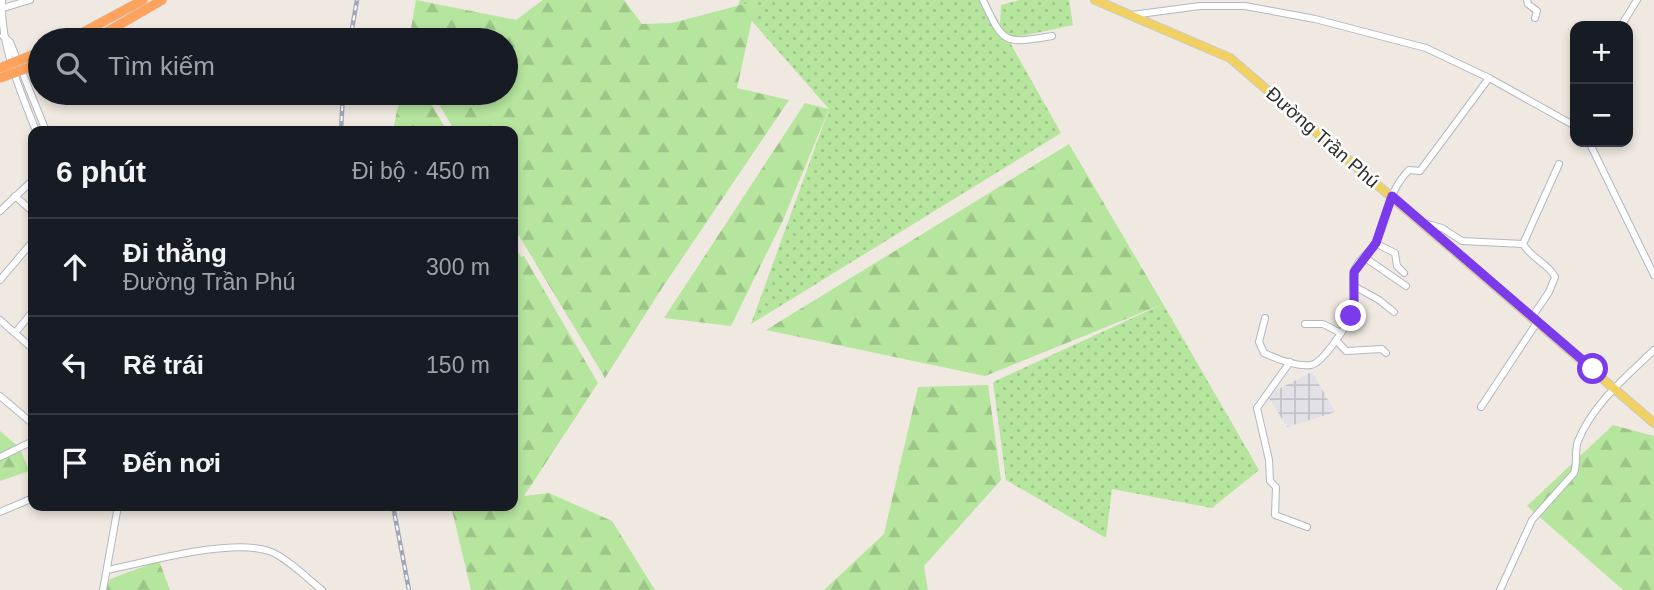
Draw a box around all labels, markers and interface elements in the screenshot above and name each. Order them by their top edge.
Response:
map controls [1570,21,1633,147]
button: + [1570,21,1633,84]
search box [28,28,518,105]
icon: search [52,48,90,86]
text: Tìm kiếm [108,51,215,81]
street label: Đường Trần Phú [1262,83,1383,192]
button: − [1570,84,1633,147]
text: 6 phút [56,155,146,188]
text: Đi bộ · 450 m [352,158,490,184]
text: Đi thẳng [123,238,227,268]
icon: ahead [56,248,94,286]
text: 300 m [426,254,490,280]
text: Đường Trần Phú [123,269,295,295]
route end [1335,300,1366,331]
icon: left [56,346,94,384]
text: Rẽ trái [123,350,204,380]
text: 150 m [426,352,490,378]
route start [1577,353,1608,384]
icon: arrive [56,444,94,482]
text: Đến nơi [123,448,221,478]

